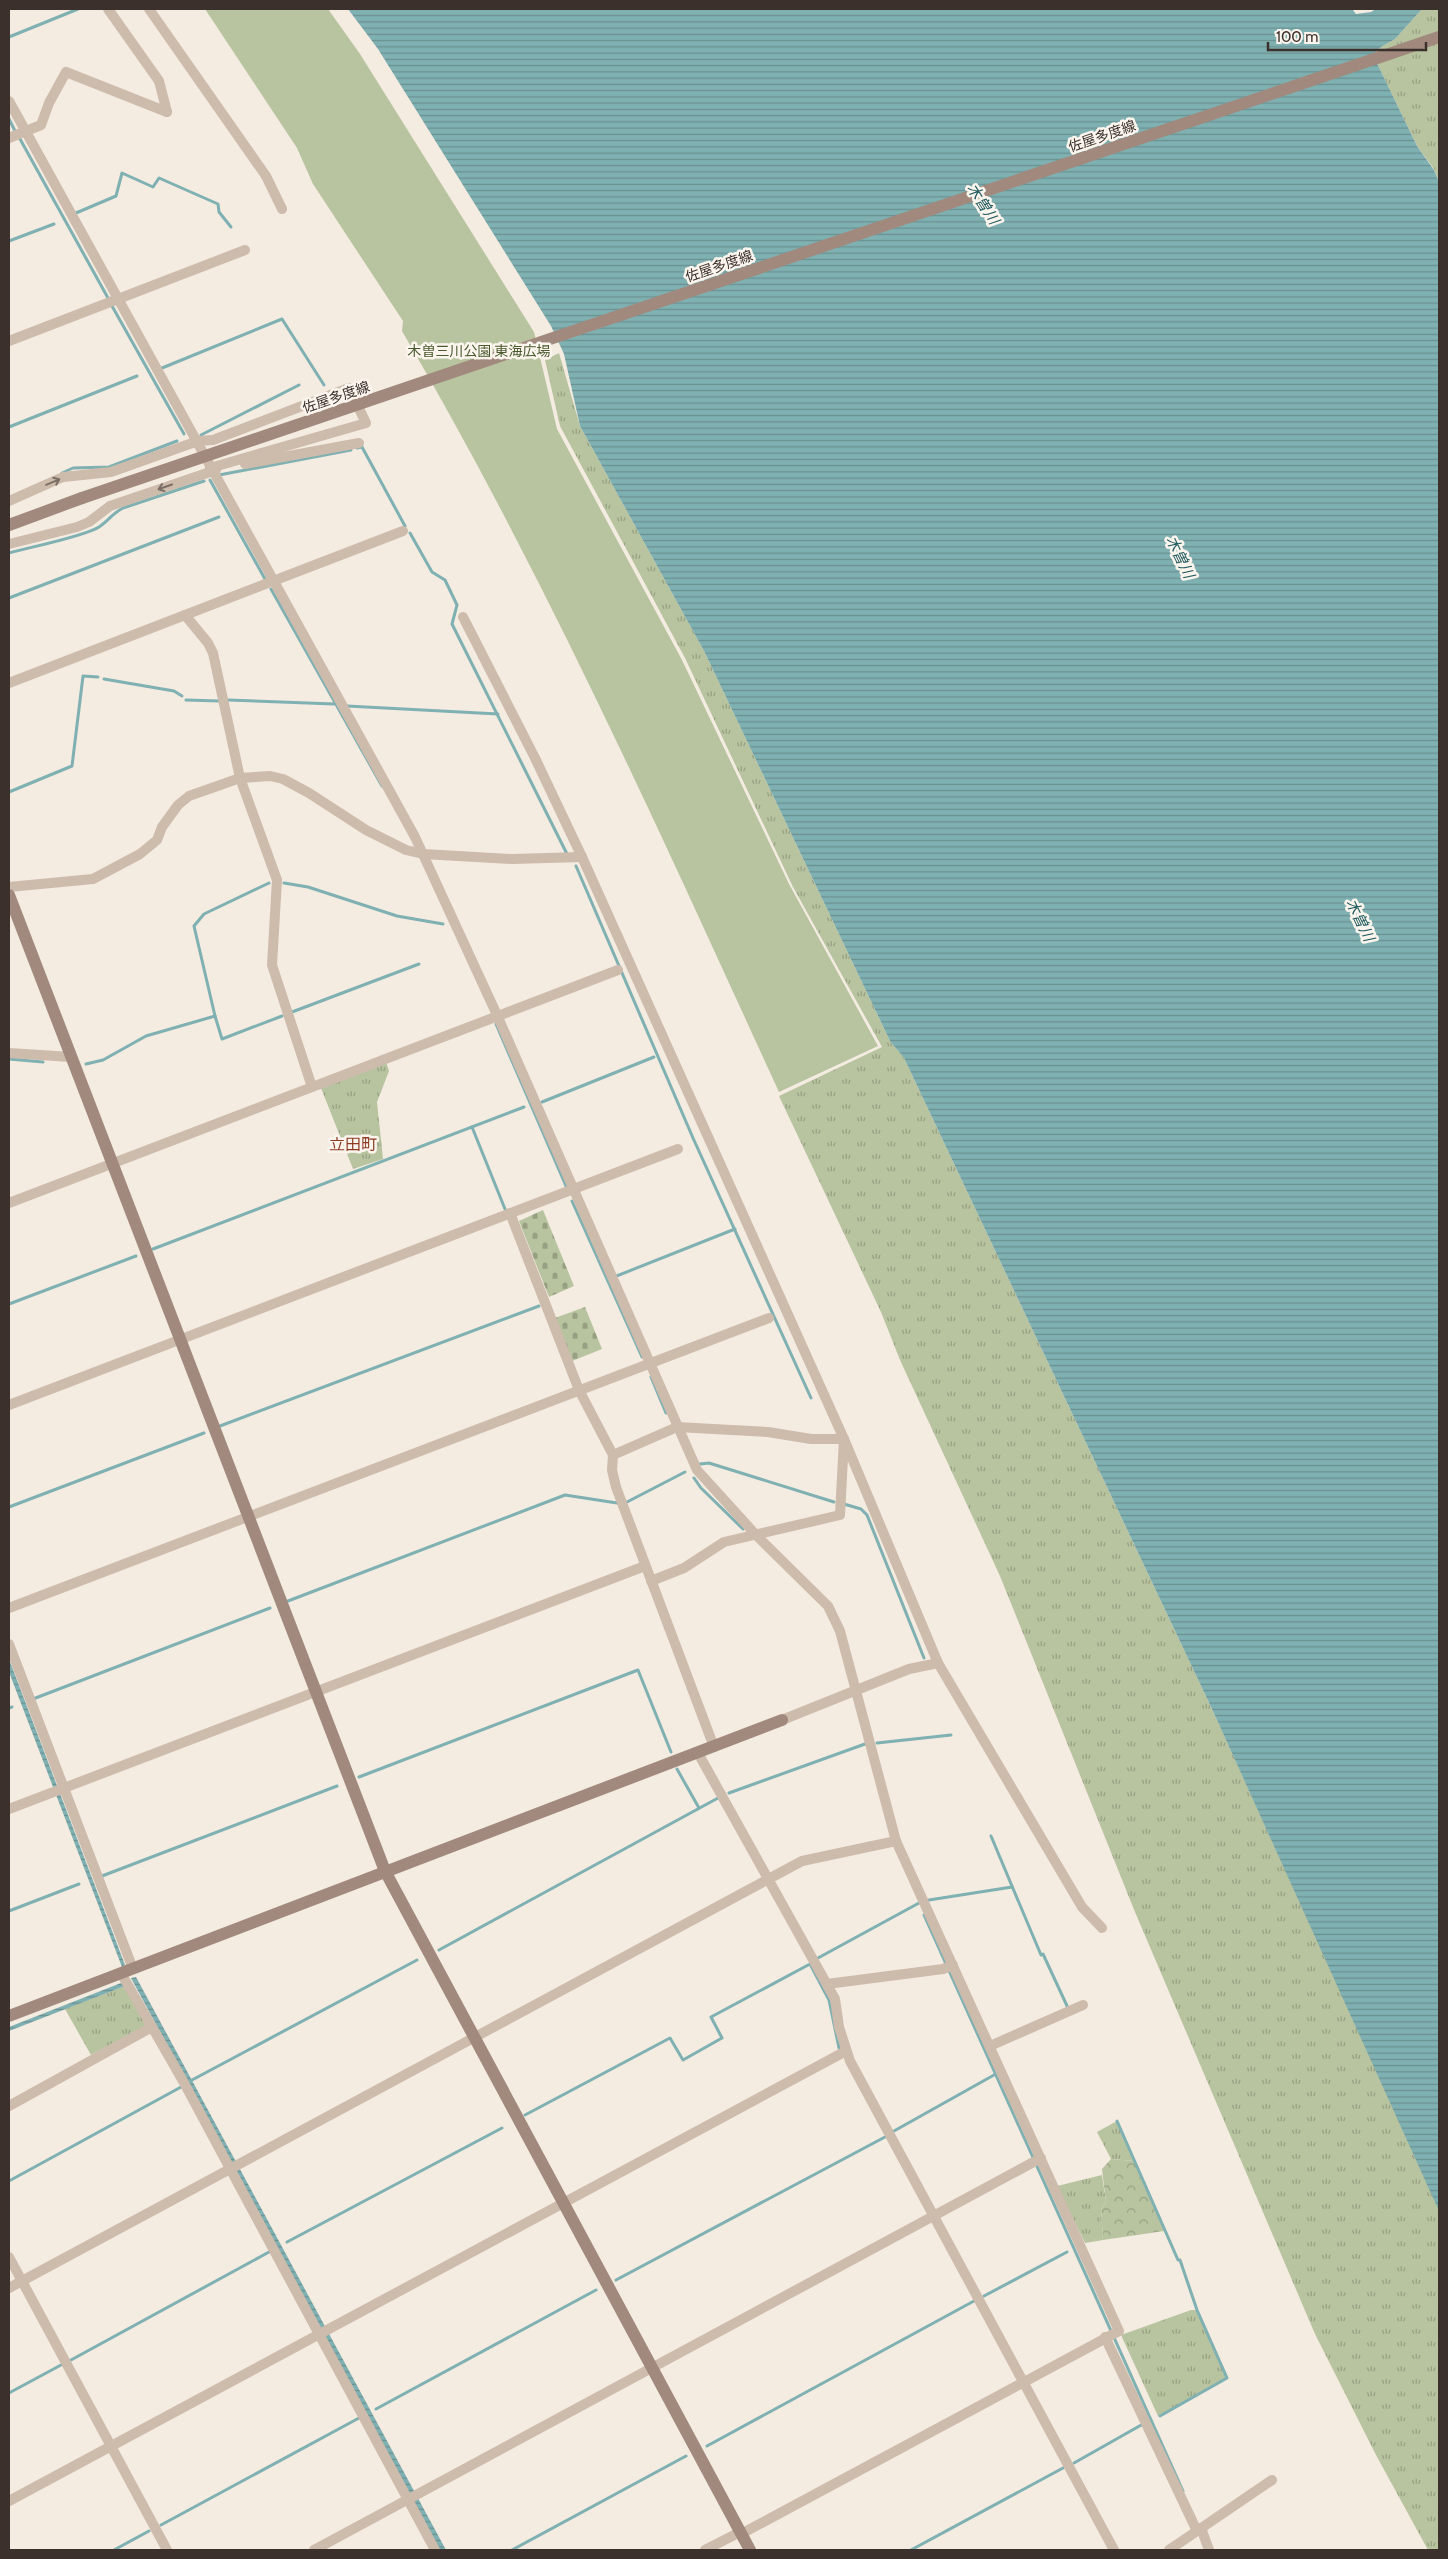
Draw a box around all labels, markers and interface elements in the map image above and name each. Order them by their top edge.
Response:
scale bar [1268,20,1426,52]
text: 100 m [1276,28,1318,46]
street label: 佐屋多度線 [1066,116,1138,156]
water label: 木曽川 [963,180,1004,229]
street label: 佐屋多度線 [683,246,755,286]
park label: 木曽三川公園 東海広場 [407,342,551,360]
street label: 佐屋多度線 [300,377,372,417]
one-way arrow [45,476,60,486]
one-way arrow [158,483,174,492]
water label: 木曽川 [1162,533,1199,583]
water label: 木曽川 [1342,896,1379,946]
district label: 立田町 [329,1135,377,1154]

